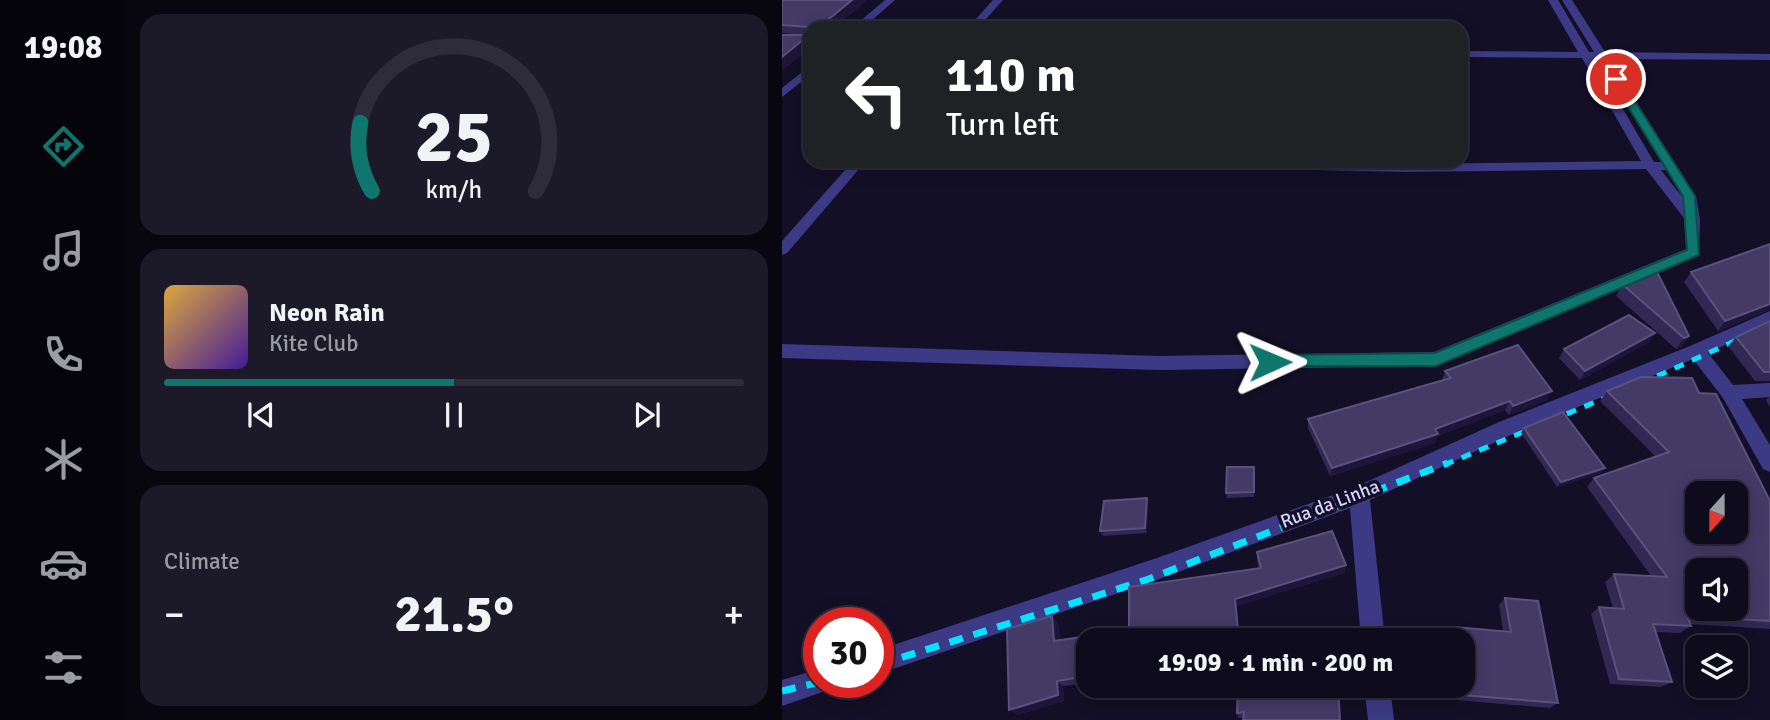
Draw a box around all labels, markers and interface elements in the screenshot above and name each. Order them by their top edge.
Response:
text: 19:08 [24,28,102,67]
text: 110 m [946,45,1076,105]
icon: left [831,49,922,140]
pin [1586,49,1646,109]
icon: arrive [1597,60,1635,98]
text: 25 [415,93,493,182]
text: Turn left [946,105,1059,144]
icon: directions [39,122,88,171]
text: km/h [426,173,482,204]
icon: music [39,226,88,275]
text: Neon Rain [269,297,385,329]
position arrow [1233,325,1307,399]
text: Kite Club [269,329,358,358]
icon: phone [39,330,88,379]
icon: previous [242,396,280,434]
icon: pause [435,396,473,434]
icon: next [628,396,666,434]
icon: climate [39,435,88,484]
street label: Rua da Linha [1277,474,1383,534]
north arrow [1685,481,1748,544]
map controls [1685,481,1748,698]
icon: car [39,539,88,588]
text: Climate [164,547,240,576]
button: sound [1685,558,1748,621]
text: 21.5° [394,582,514,646]
text: − [164,591,185,638]
text: + [723,591,744,638]
speed limit sign: 30 [803,607,894,698]
button: layers [1685,635,1748,698]
icon: filters [39,643,88,692]
text: 19:09 · 1 min · 200 m [1158,647,1393,679]

